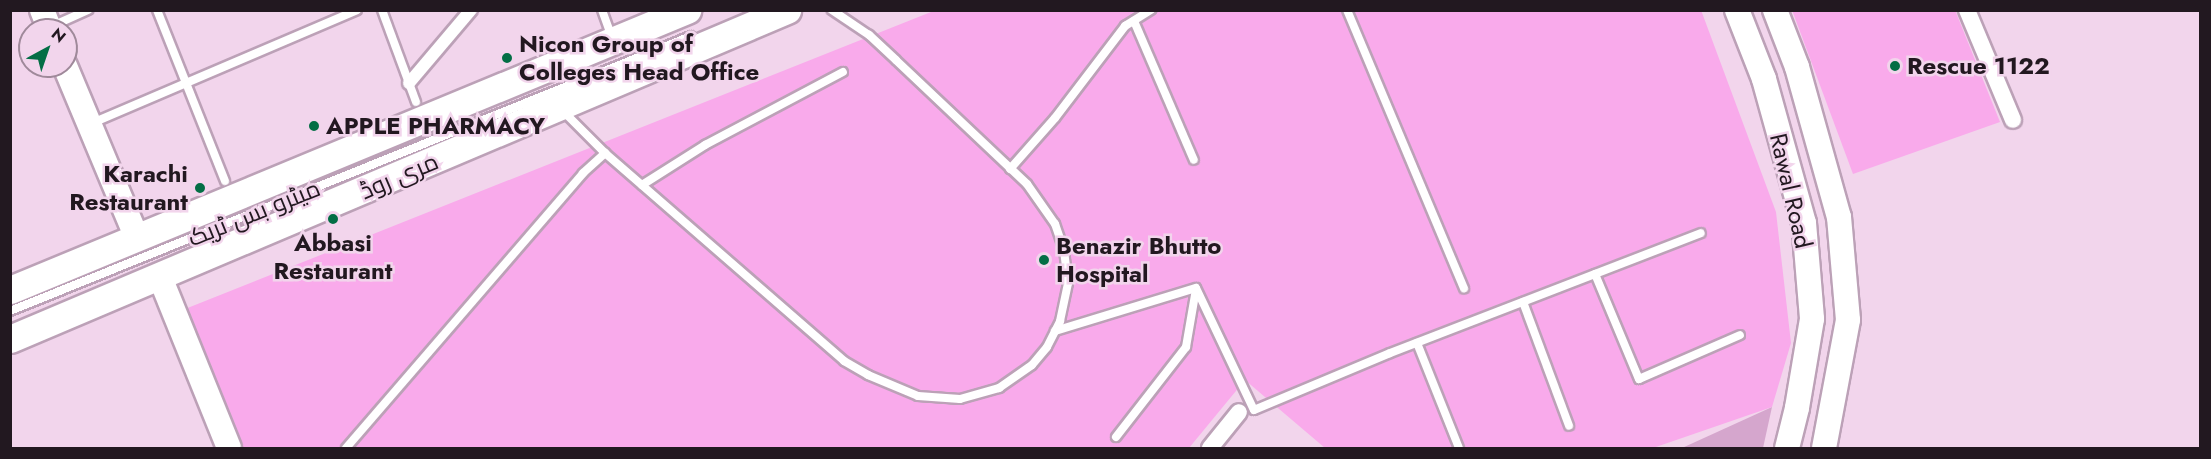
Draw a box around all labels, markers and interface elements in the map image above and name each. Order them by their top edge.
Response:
north arrow [18,18,78,78]
text: N [46,22,71,48]
place label: Nicon Group of Colleges Head Office [519,30,759,86]
marker: Nicon Group of Colleges Head Office [500,51,514,65]
place label: Rescue 1122 [1907,52,2050,80]
marker: Rescue 1122 [1888,59,1902,73]
place label: APPLE PHARMACY [326,112,545,140]
marker: APPLE PHARMACY [307,119,321,133]
street label: Rawal Road [1764,131,1818,251]
street label: مری روڈ [355,147,443,205]
place label: Karachi Restaurant [69,160,188,216]
street label: میٹرو بس ٹریک [184,173,324,253]
marker: Karachi Restaurant [193,181,207,195]
marker: Abbasi Restaurant [326,212,340,226]
place label: Abbasi Restaurant [274,229,392,285]
place label: Benazir Bhutto Hospital [1056,232,1221,288]
marker: Benazir Bhutto Hospital [1037,253,1051,267]

